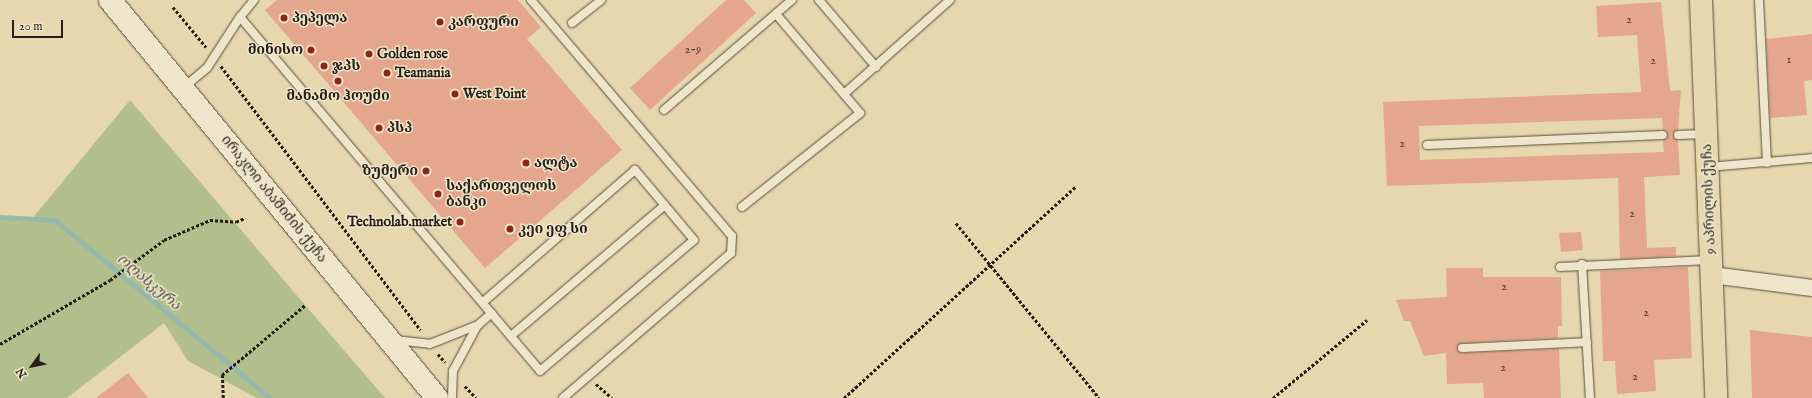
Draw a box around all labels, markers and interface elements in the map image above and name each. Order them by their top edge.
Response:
place label: პეპელა [292,10,347,26]
scale bar [14,12,65,38]
marker: პეპელა [279,13,289,23]
house number: 2 [1626,13,1632,27]
place label: კარფური [448,14,519,30]
marker: კარფური [435,17,445,27]
text: 20 m [19,19,42,34]
place label: მინისო [248,42,303,58]
house number: 2-9 [685,43,701,57]
marker: მინისო [306,45,316,55]
place label: Golden rose [377,46,448,62]
marker: Golden rose [364,49,374,59]
house number: 1 [1787,53,1791,67]
house number: 2 [1650,54,1656,68]
place label: ჯპს [332,58,360,74]
marker: ჯპს [319,61,329,71]
place label: Teamania [395,65,451,81]
marker: Teamania [382,68,392,78]
marker: მანამო ჰოუმი [333,76,343,86]
place label: West Point [463,86,526,102]
place label: მანამო ჰოუმი [286,88,390,104]
marker: West Point [450,89,460,99]
place label: პსპ [387,120,412,136]
marker: პსპ [374,123,384,133]
street label: ირაკლი აბაშიძის ქუჩა [217,132,331,266]
house number: 2 [1399,137,1405,151]
street label: 9 აპრილის ქუჩა [1699,143,1719,255]
place label: ალტა [534,155,578,171]
marker: ალტა [521,158,531,168]
place label: ზუმერი [362,163,418,179]
marker: ზუმერი [421,166,431,176]
place label: საქართველოს ბანკი [446,178,556,210]
marker: საქართველოს ბანკი [433,189,443,199]
house number: 2 [1629,207,1635,221]
place label: Technolab.market [347,214,452,230]
marker: Technolab.market [455,217,465,227]
place label: კეი ეფ სი [518,221,588,237]
marker: კეი ეფ სი [505,224,515,234]
water label: ოღასკურა [113,250,185,314]
house number: 2 [1501,280,1507,294]
house number: 2 [1643,306,1649,320]
north arrow [12,346,52,386]
house number: 2 [1500,361,1506,375]
text: N [13,365,30,380]
house number: 2 [1632,370,1638,384]

